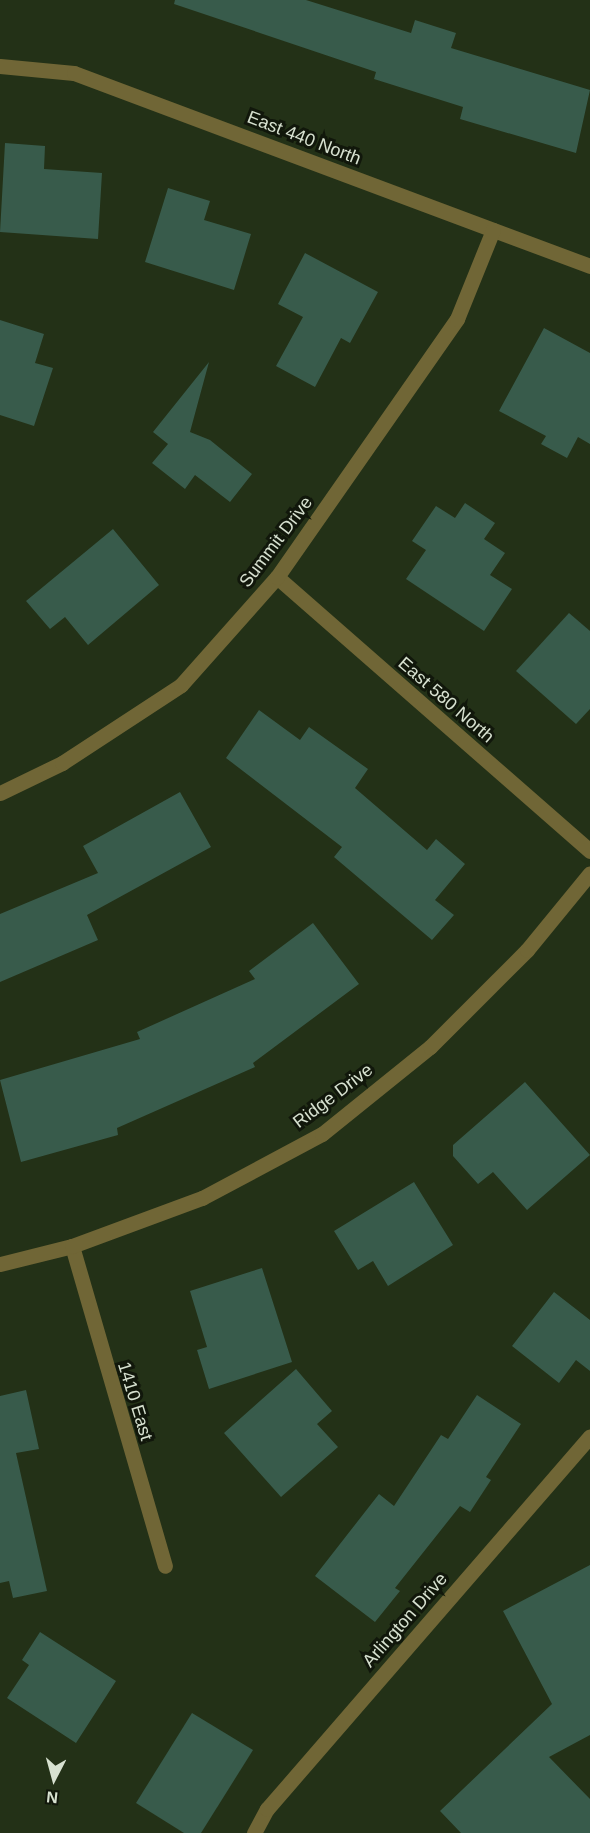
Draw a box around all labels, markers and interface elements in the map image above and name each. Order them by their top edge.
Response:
street label: East 440 North [244,106,364,170]
street label: Summit Drive [235,492,317,592]
street label: East 580 North [394,652,498,748]
street label: Ridge Drive [289,1059,377,1133]
street label: 1410 East [113,1359,157,1443]
street label: Arlington Drive [358,1568,452,1672]
north arrow [24,1749,84,1809]
text: N [45,1788,59,1806]

